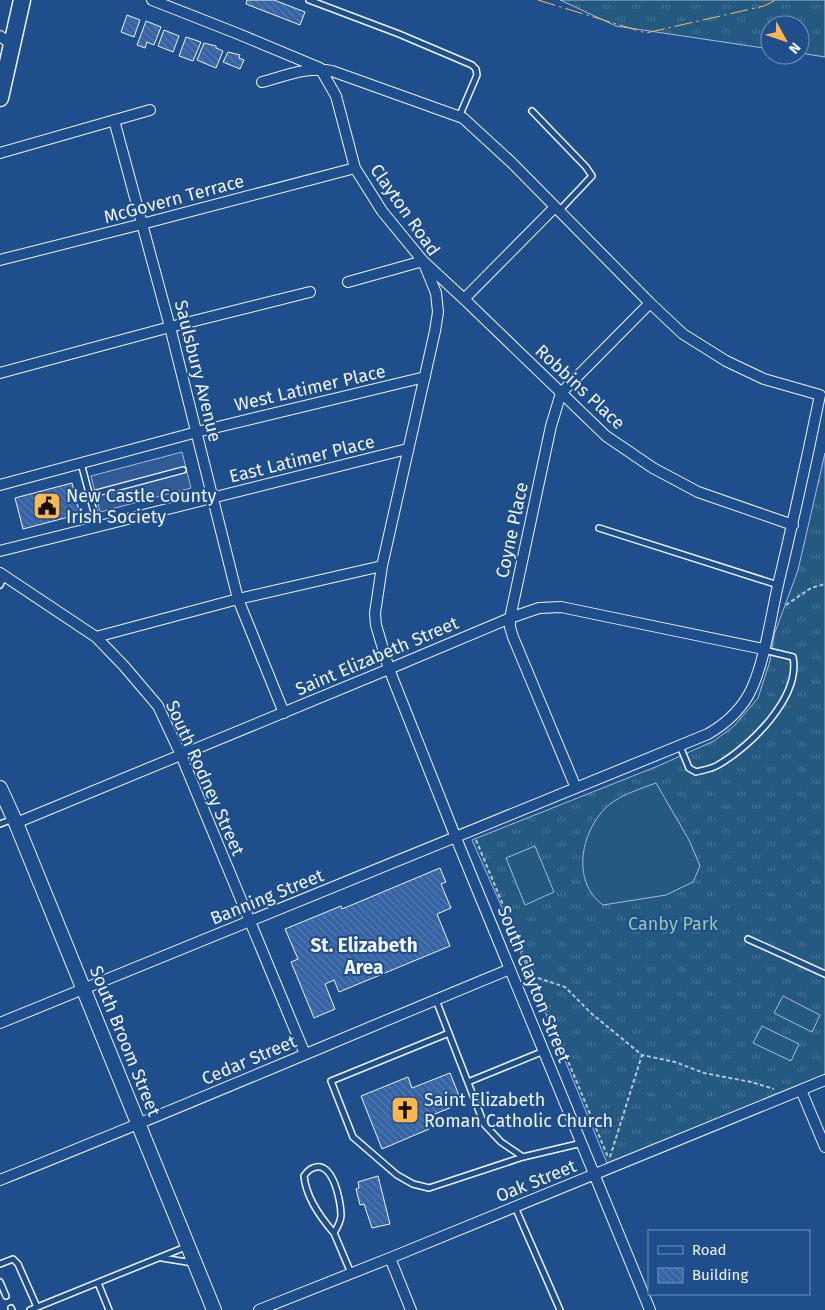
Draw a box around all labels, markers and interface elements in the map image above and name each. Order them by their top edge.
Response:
north arrow [760,15,810,65]
text: N [785,39,804,57]
street label: Clayton Road [365,160,445,260]
street label: McGovern Terrace [101,170,247,228]
street label: Saulsbury Avenue [170,298,226,444]
street label: Robbins Place [531,340,629,434]
street label: West Latimer Place [232,360,388,416]
street label: East Latimer Place [227,430,377,488]
street label: Coyne Place [491,480,533,580]
place label: New Castle County Irish Society [66,485,216,528]
public building icon: New Castle County Irish Society [32,491,62,521]
street label: Saint Elizabeth Street [292,612,462,700]
street label: South Rodney Street [161,697,249,859]
street label: Banning Street [207,864,327,930]
street label: South Clayton Street [493,902,576,1066]
park label: Canby Park [628,913,719,935]
district label: St. Elizabeth Area [310,934,418,979]
street label: South Broom Street [85,963,165,1120]
street label: Cedar Street [198,1030,300,1090]
place label: Saint Elizabeth Roman Catholic Church [424,1089,613,1132]
church icon: Saint Elizabeth Roman Catholic Church [390,1095,420,1125]
street label: Oak Street [493,1155,580,1207]
legend [648,1230,810,1295]
text: Road [692,1241,727,1259]
text: Building [692,1266,748,1284]

